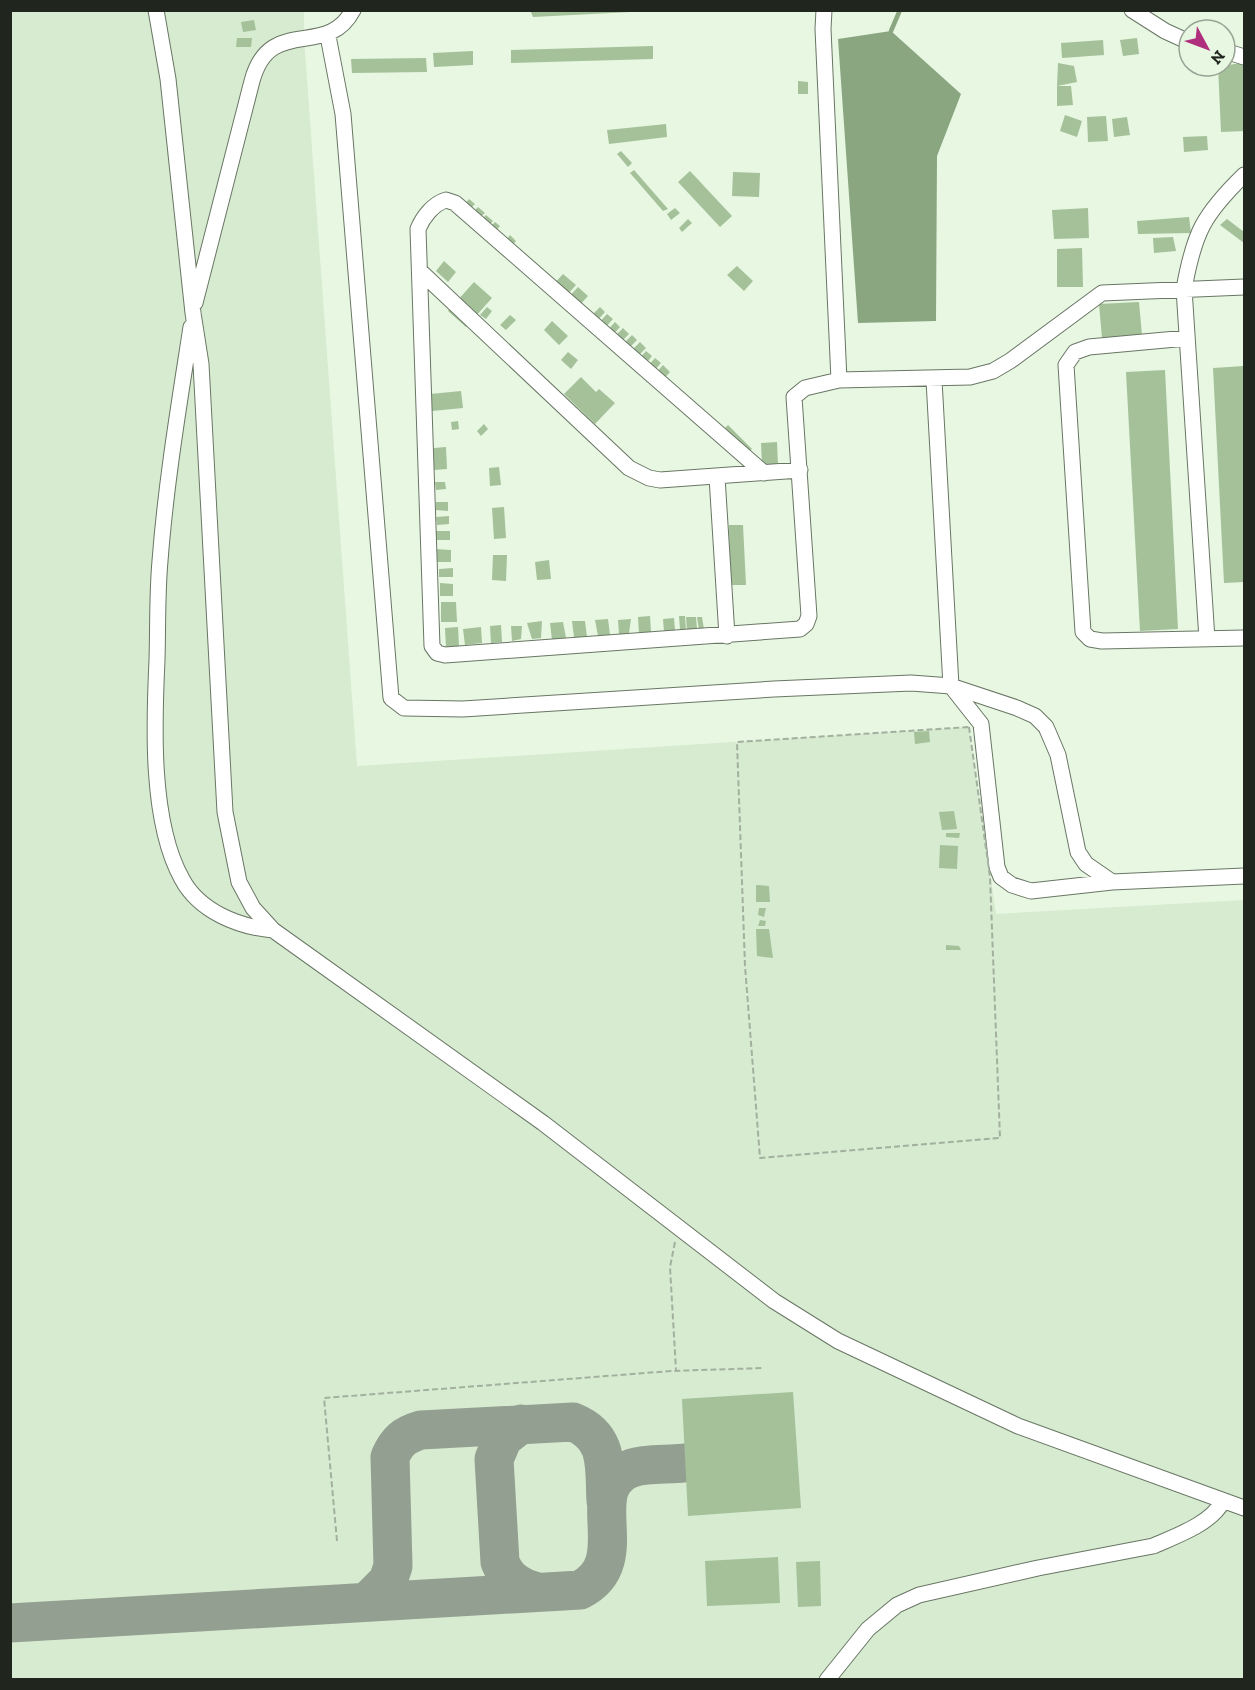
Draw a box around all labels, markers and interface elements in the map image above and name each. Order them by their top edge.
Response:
north arrow [1177,18,1237,78]
text: N [1207,47,1229,68]

